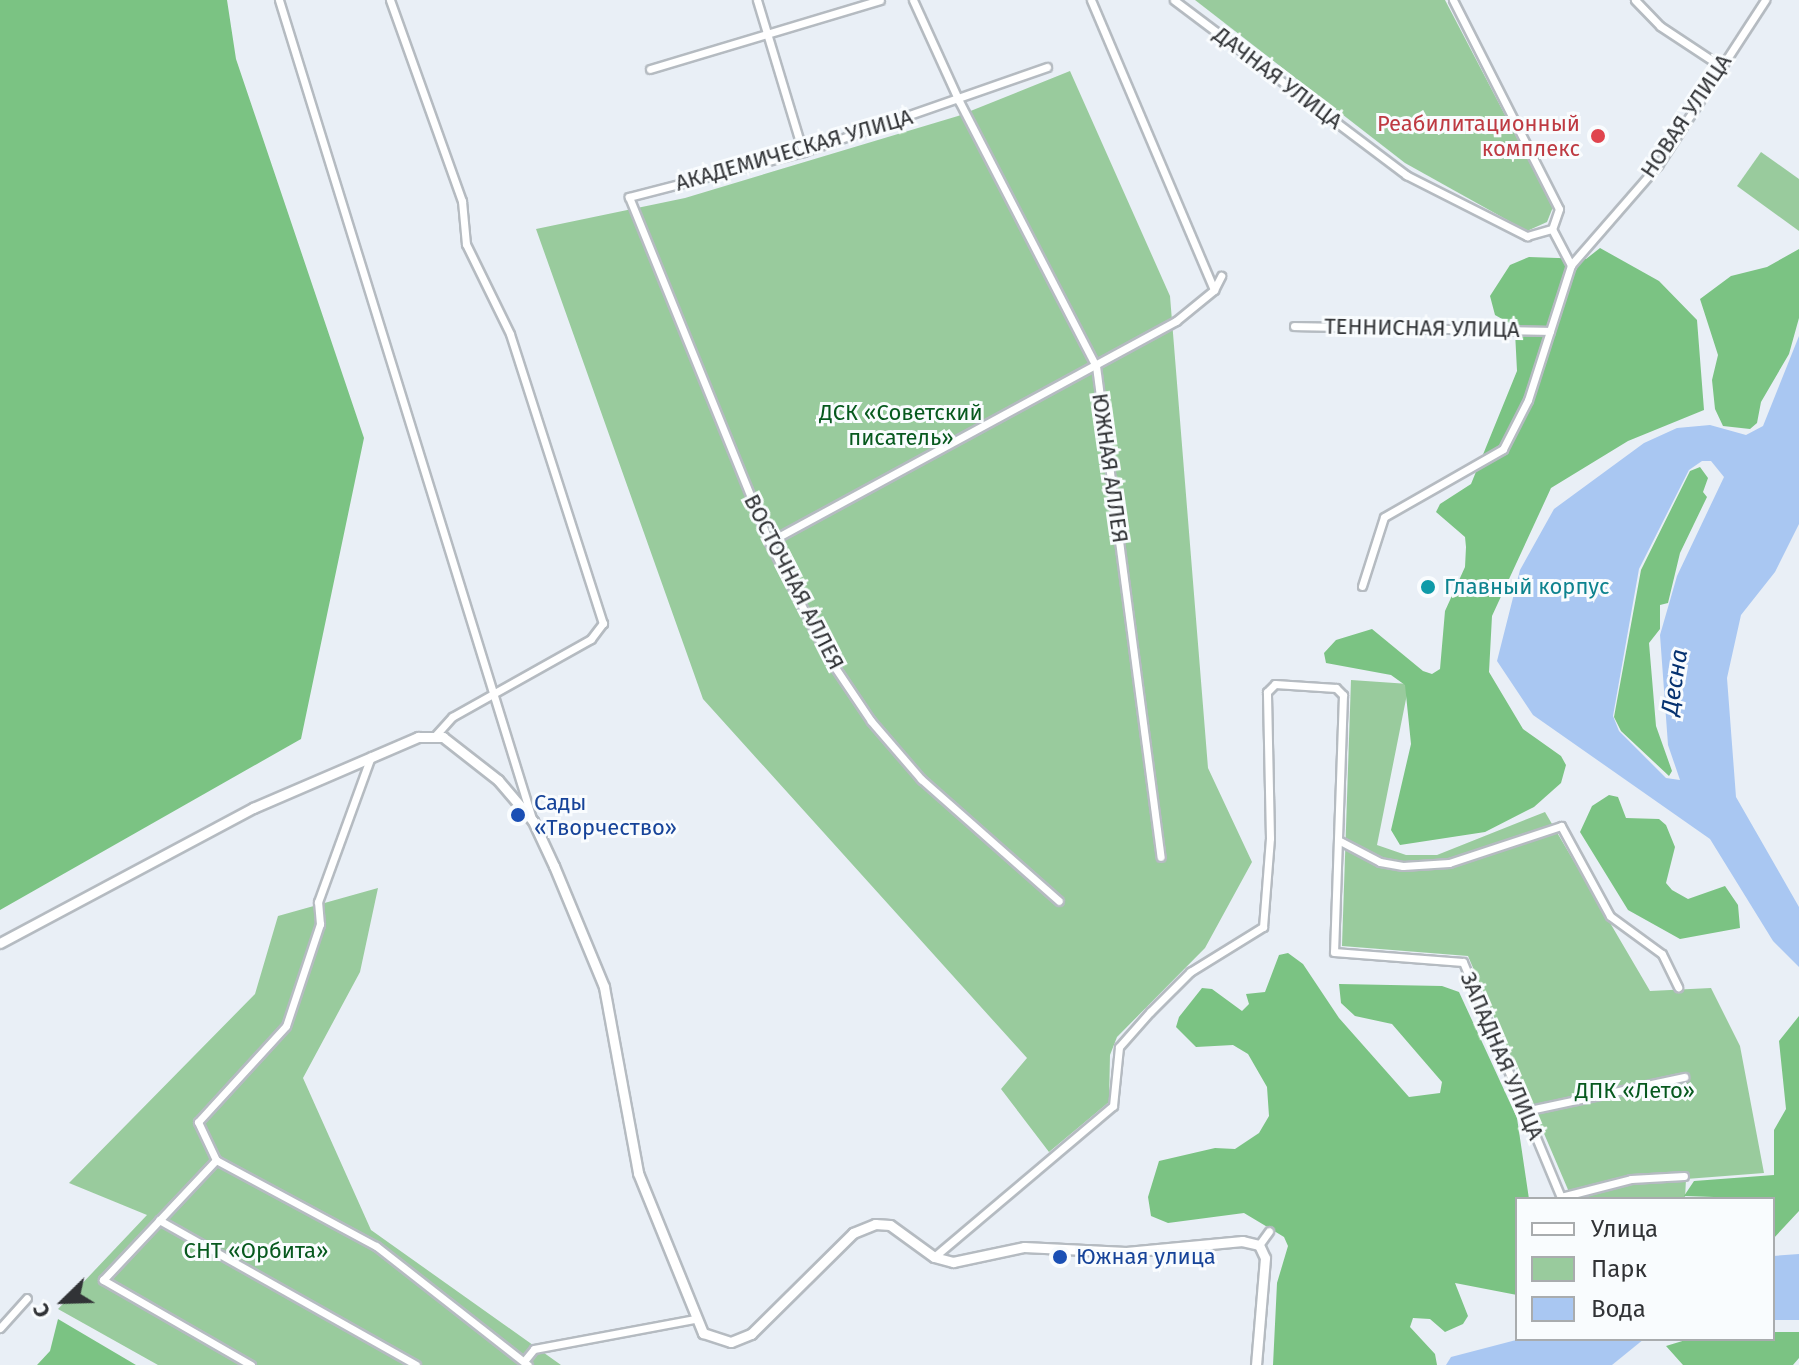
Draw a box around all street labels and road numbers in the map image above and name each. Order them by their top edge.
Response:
street label: ДАЧНАЯ УЛИЦА [1209,21,1347,135]
street label: НОВАЯ УЛИЦА [1635,49,1737,183]
street label: АКАДЕМИЧЕСКАЯ УЛИЦА [672,103,916,197]
street label: ТЕННИСНАЯ УЛИЦА [1324,313,1520,343]
street label: ЮЖНАЯ АЛЛЕЯ [1086,391,1134,545]
street label: ВОСТОЧНАЯ АЛЛЕЯ [738,490,850,674]
street label: ЗАПАДНАЯ УЛИЦА [1455,968,1549,1144]

